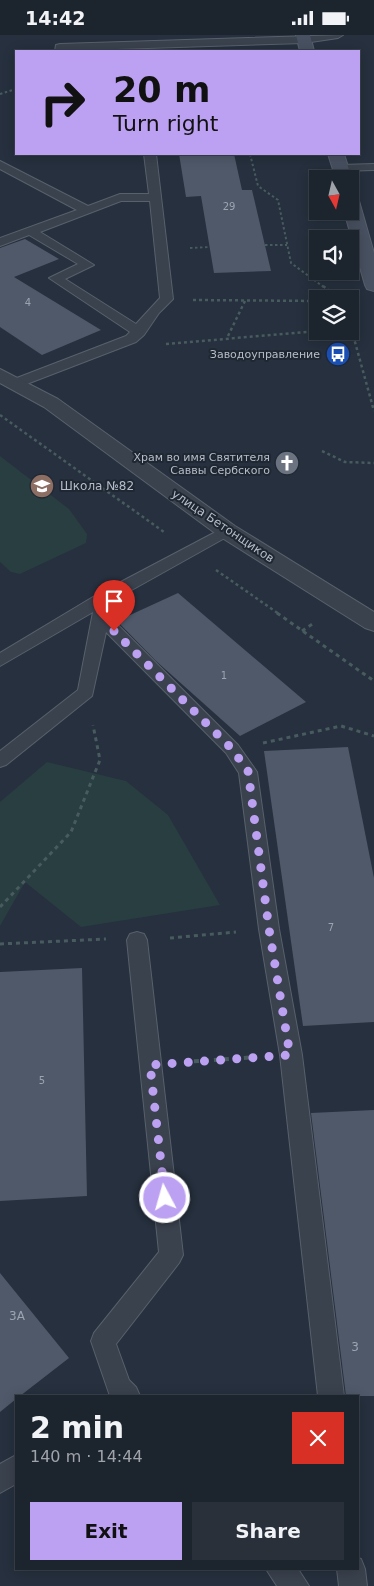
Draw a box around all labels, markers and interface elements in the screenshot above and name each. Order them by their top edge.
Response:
text: 14:42 [25,7,85,29]
icon: right [30,70,95,135]
text: 20 m [113,70,210,110]
text: Turn right [113,111,218,136]
north arrow [309,170,359,220]
map controls [309,170,359,340]
house number: 29 [223,201,235,212]
button: sound [309,230,359,280]
button: layers [309,290,359,340]
house number: 4 [25,297,31,308]
bus stop icon: Заводоуправление [325,341,351,367]
place label: Заводоуправление [210,348,320,361]
church icon: Храм во имя Святителя Саввы Сербского [274,450,300,476]
place label: Храм во имя Святителя Саввы Сербского [134,451,270,477]
school or university icon: Школа №82 [29,473,55,499]
place label: Школа №82 [60,479,134,493]
street label: улица Бетонщиков [169,487,277,565]
pin [93,580,135,631]
icon: arrive [100,587,128,615]
house number: 1 [221,670,227,681]
house number: 7 [328,922,334,933]
house number: 5 [39,1075,45,1086]
position arrow [138,1171,190,1223]
house number: 3А [9,1309,26,1323]
house number: 3 [351,1340,359,1354]
text: 2 min [30,1410,124,1445]
button: close [292,1412,344,1464]
text: 140 m · 14:44 [30,1447,143,1466]
button: Exit [30,1502,182,1560]
button: Share [192,1502,344,1560]

